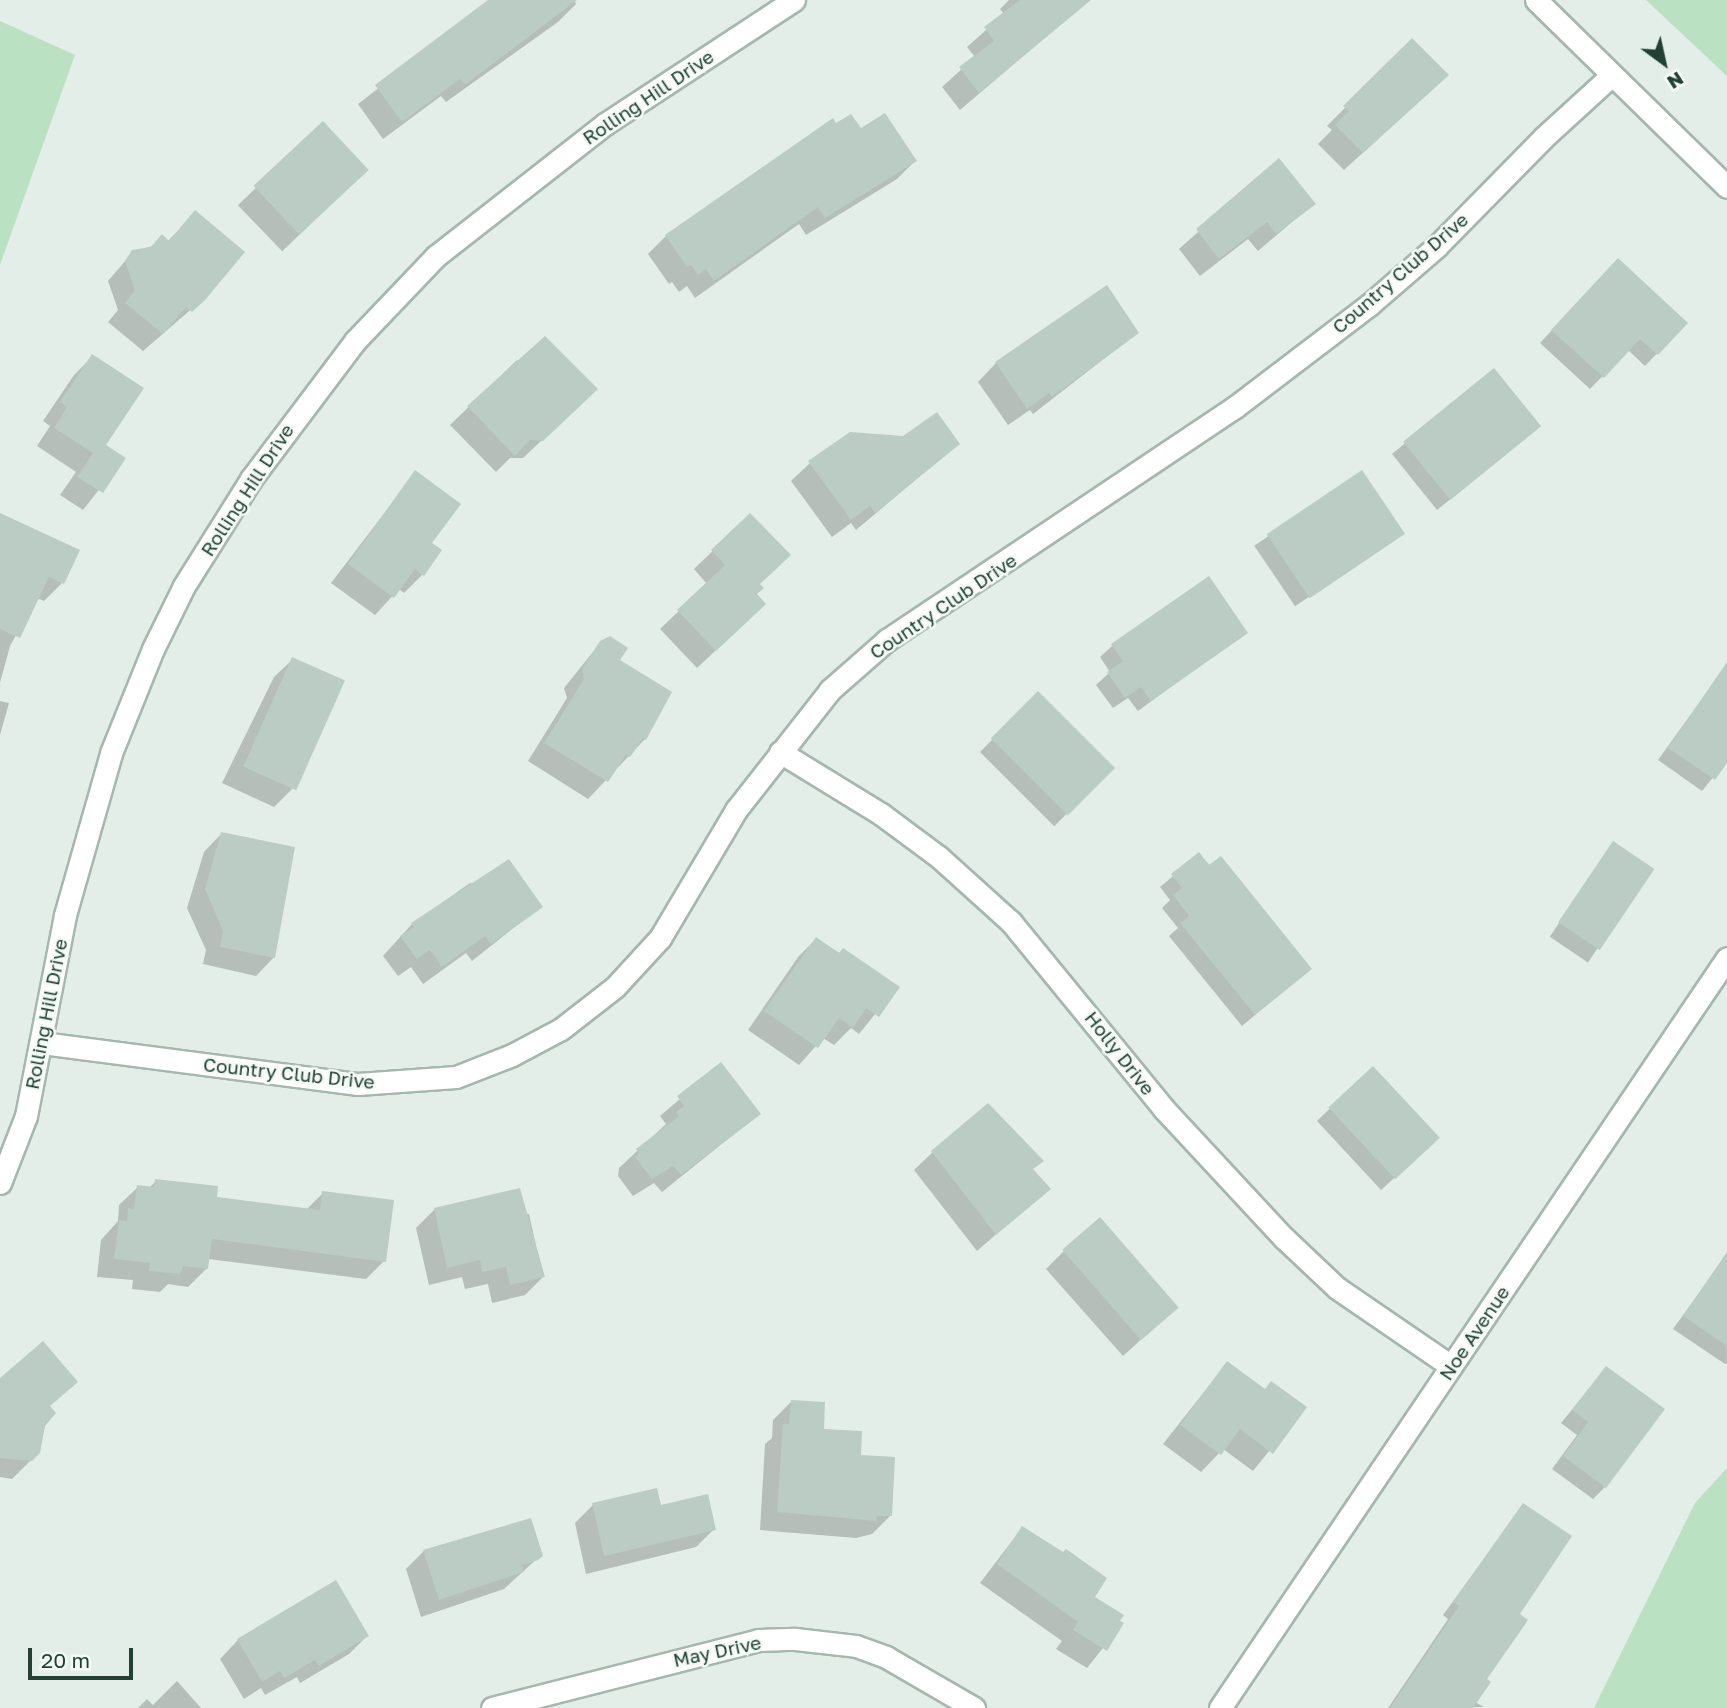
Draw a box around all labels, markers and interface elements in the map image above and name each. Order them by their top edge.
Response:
north arrow [1629,28,1699,98]
street label: Rolling Hill Drive [578,45,718,149]
text: N [1663,67,1688,95]
street label: Country Club Drive [1328,208,1472,338]
street label: Rolling Hill Drive [196,420,298,560]
street label: Country Club Drive [865,548,1021,664]
street label: Rolling Hill Drive [20,937,72,1091]
street label: Holly Drive [1080,1007,1160,1099]
street label: Country Club Drive [202,1053,376,1093]
street label: Noe Avenue [1434,1282,1514,1384]
street label: May Drive [671,1631,763,1671]
scale bar [32,1634,136,1678]
text: 20 m [41,1647,90,1673]

